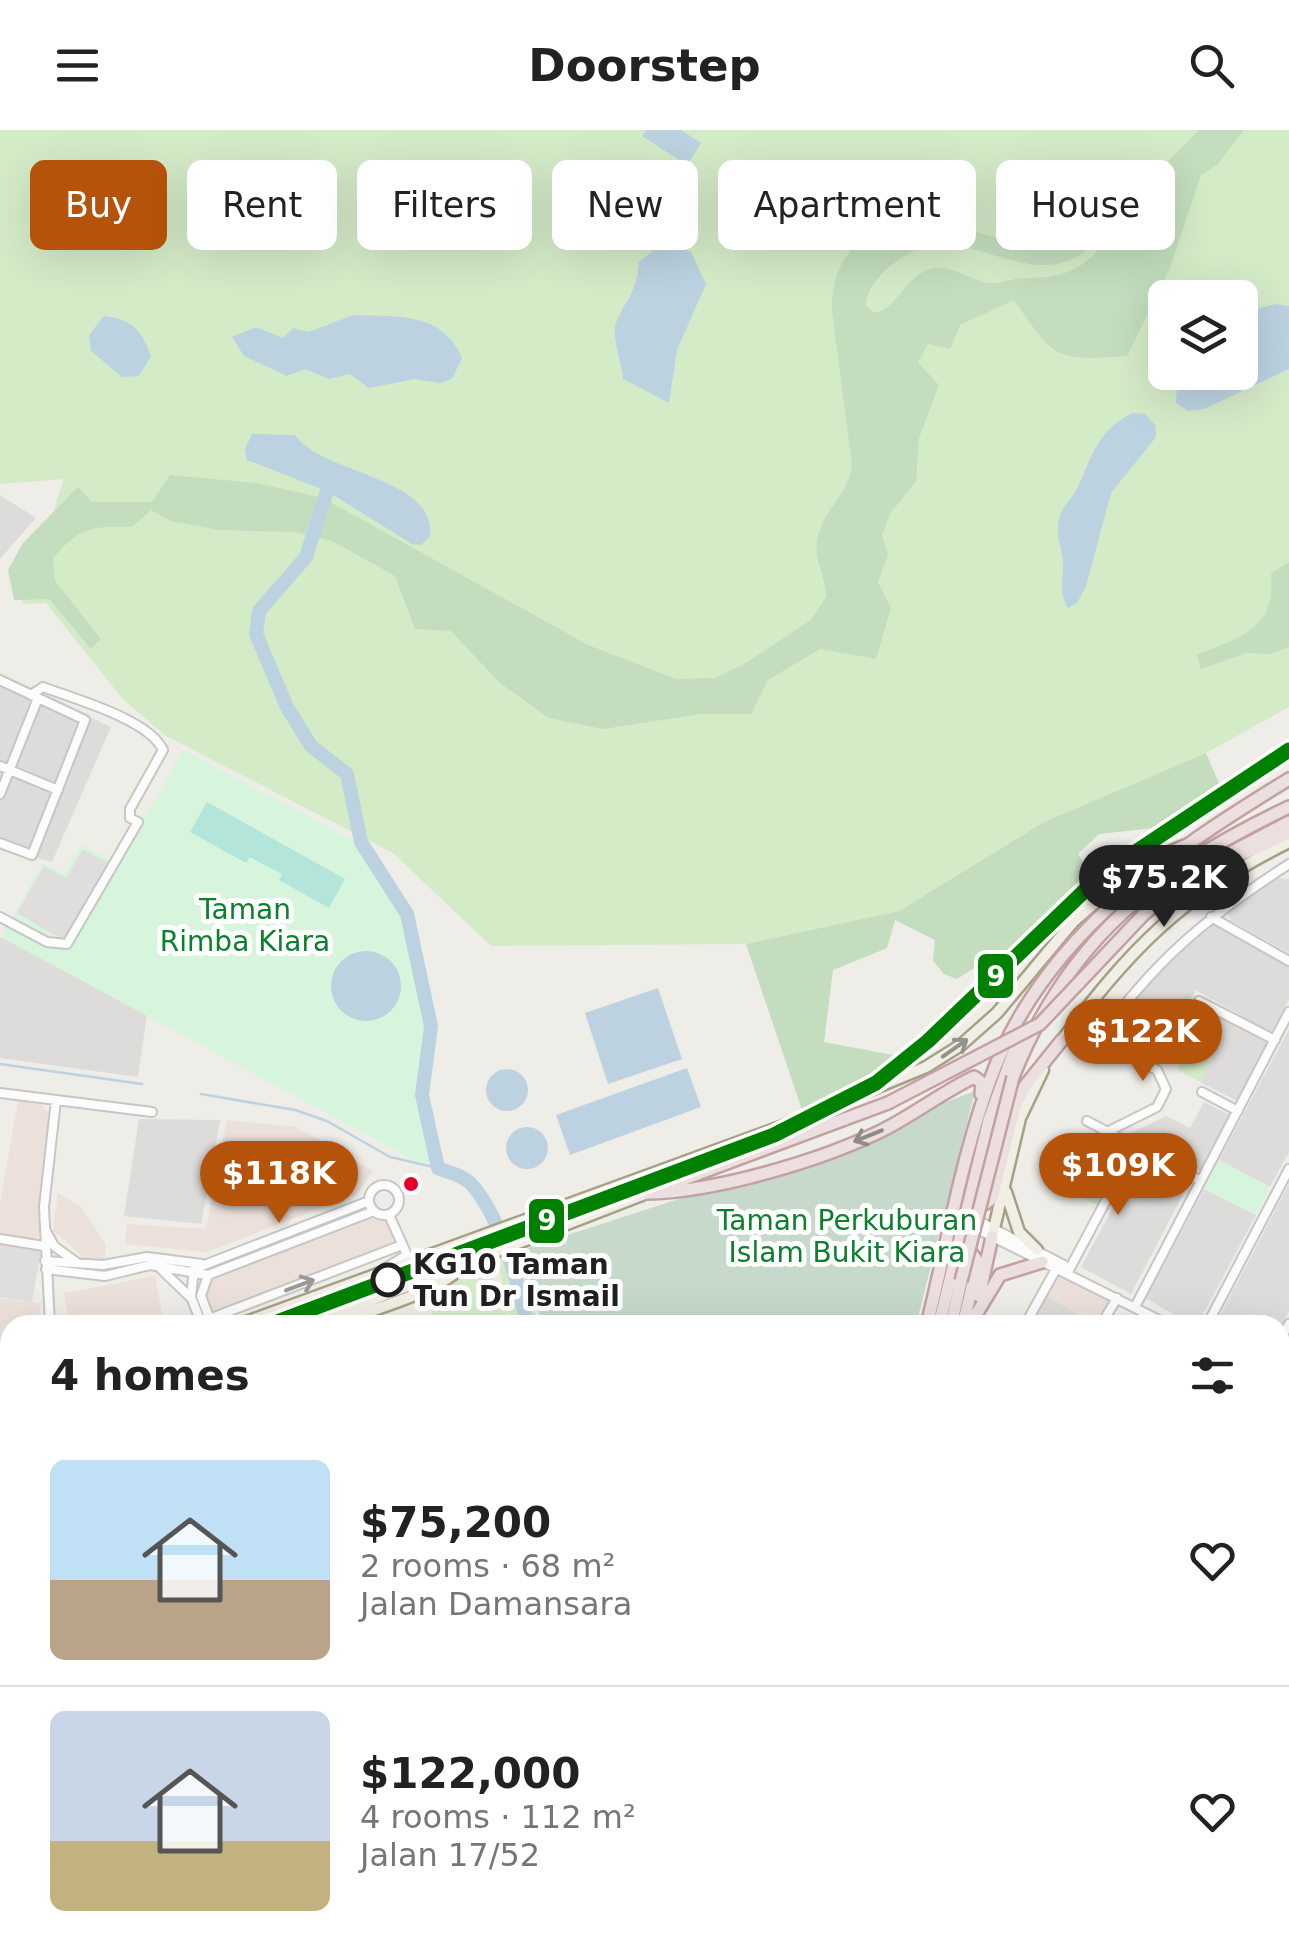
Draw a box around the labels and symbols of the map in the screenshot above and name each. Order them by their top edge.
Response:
pin: $75.2K [1083,845,1245,930]
park label: Taman Rimba Kiara [160,893,330,958]
line badge: 9 [976,952,1015,1000]
text: 9 [986,960,1006,993]
pin: $122K [1073,999,1213,1084]
one-way arrow [940,1038,968,1059]
one-way arrow [853,1128,884,1146]
pin: $109K [1048,1133,1188,1218]
pin: $118K [209,1141,349,1226]
unlabelled marker [401,1174,421,1194]
line badge: 9 [527,1197,566,1245]
text: 9 [537,1204,557,1237]
park label: Taman Perkuburan Islam Bukit Kiara [716,1204,977,1269]
place label: KG10 Taman Tun Dr Ismail [413,1248,620,1313]
marker: KG10 Taman Tun Dr Ismail [372,1264,404,1296]
one-way arrow [285,1275,315,1293]

